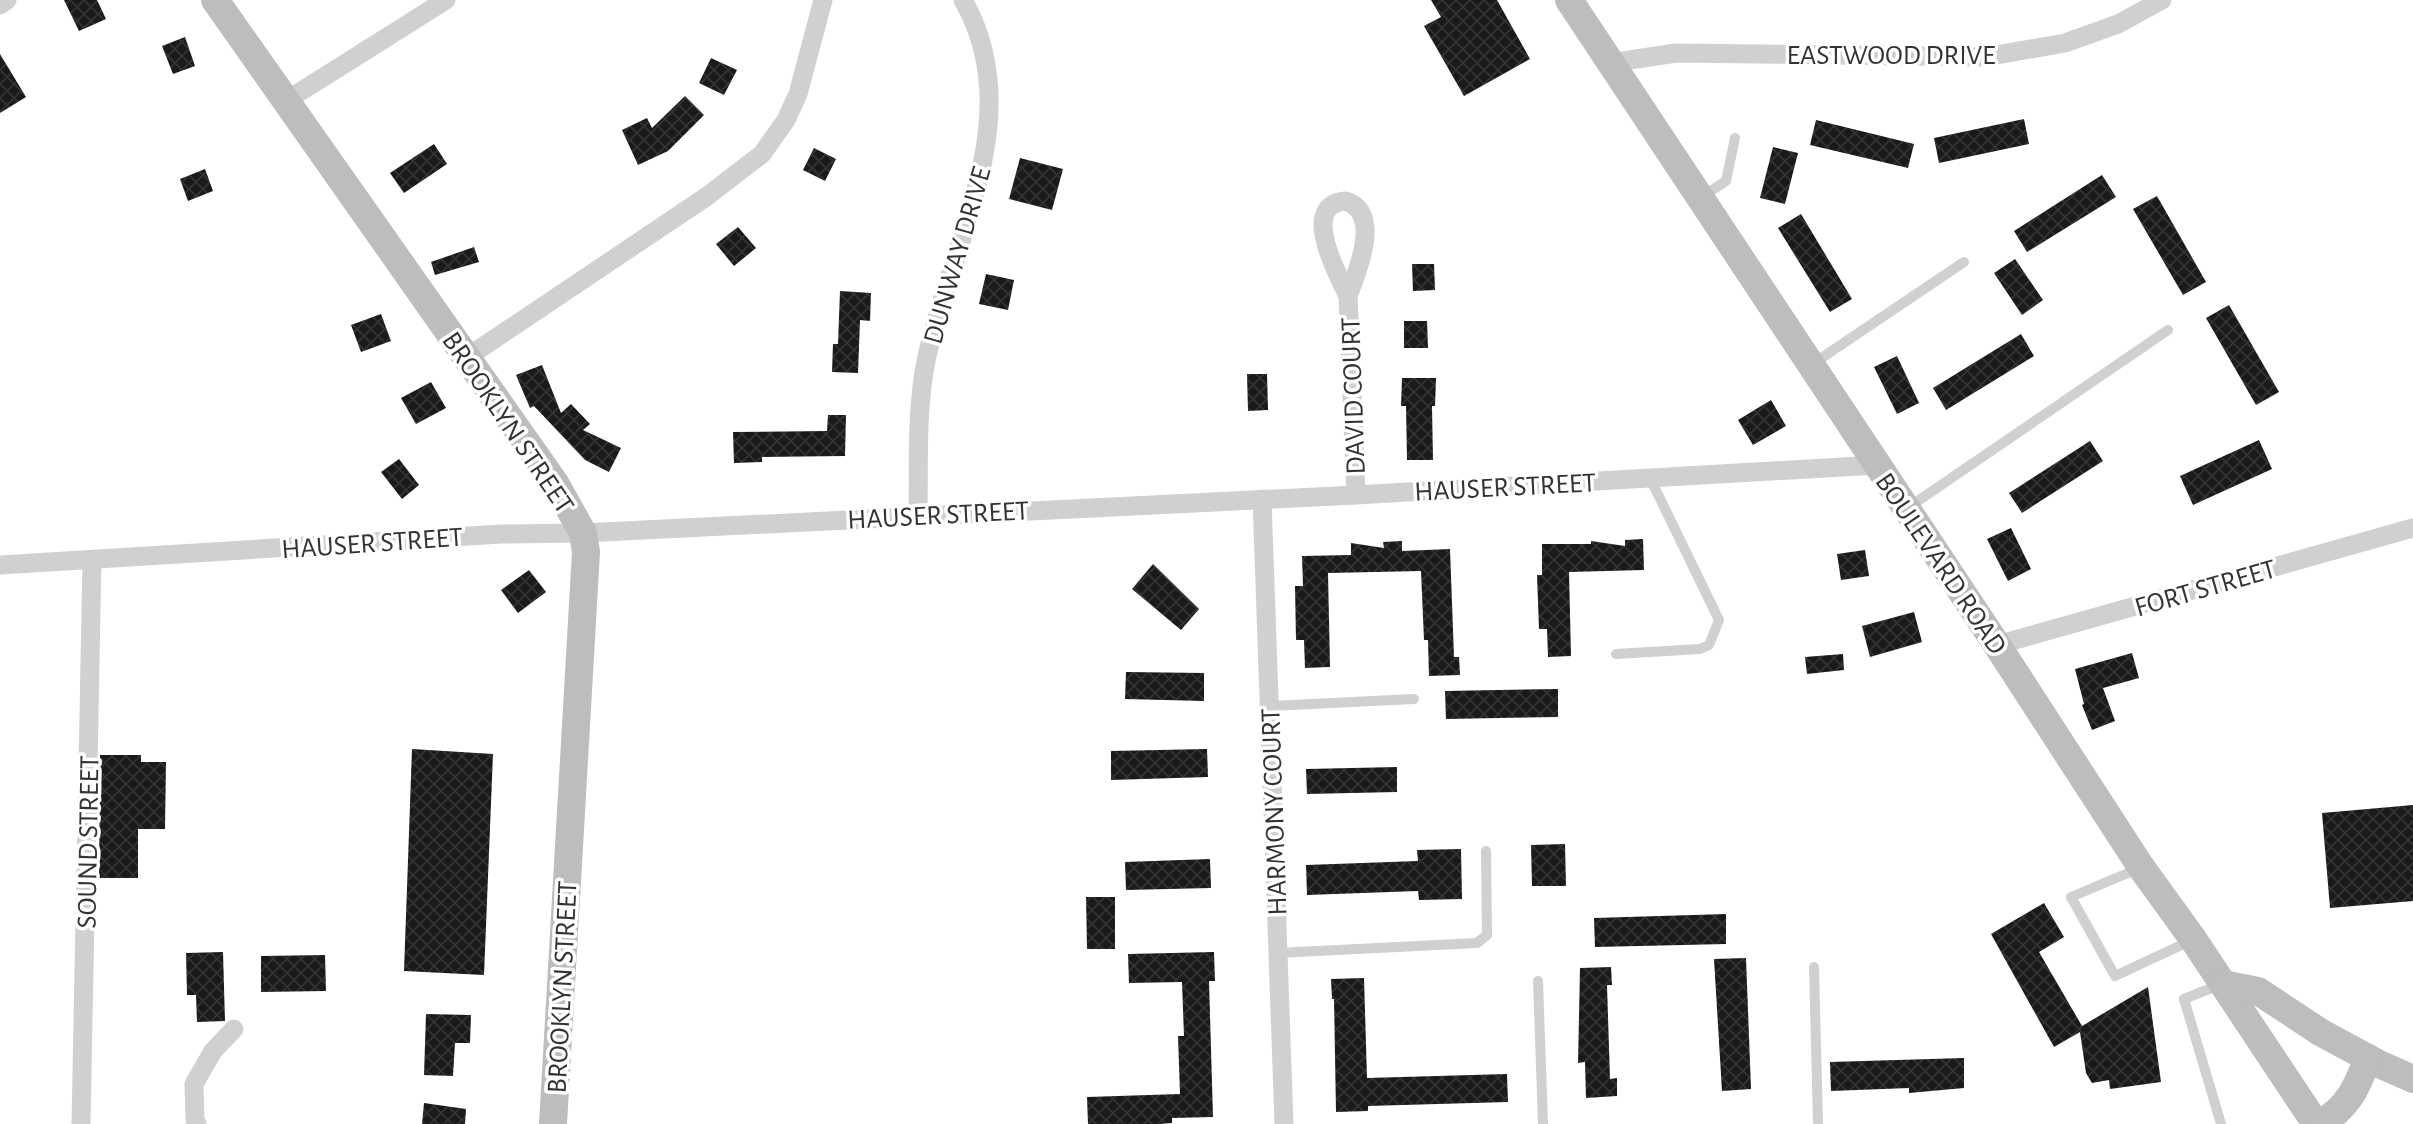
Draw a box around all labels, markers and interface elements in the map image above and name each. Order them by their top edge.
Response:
street label: EASTWOOD DRIVE [1787,42,1995,70]
street label: DUNWAY DRIVE [919,164,997,347]
street label: DAVID COURT [1337,317,1371,475]
street label: BROOKLYN STREET [436,327,579,519]
street label: BOULEVARD ROAD [1869,468,2011,660]
street label: HAUSER STREET [1413,469,1597,507]
street label: HAUSER STREET [846,497,1030,535]
street label: HAUSER STREET [280,524,464,564]
street label: FORT STREET [2132,555,2280,622]
street label: HARMONY COURT [1257,708,1293,916]
street label: SOUND STREET [73,755,105,929]
street label: BROOKLYN STREET [543,880,583,1094]

